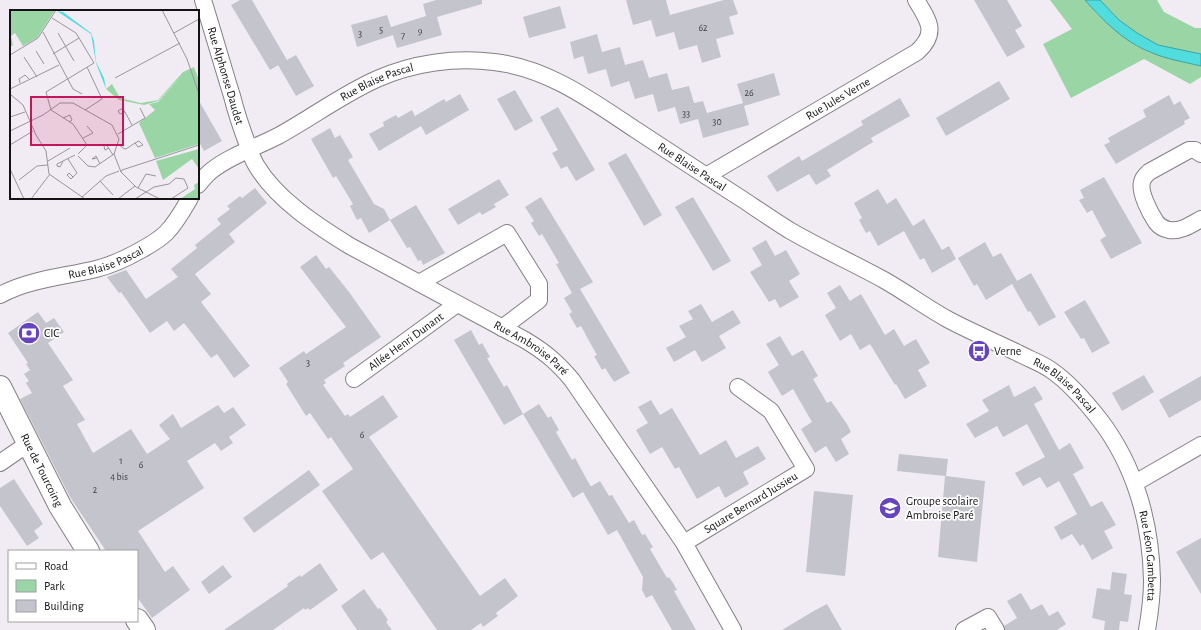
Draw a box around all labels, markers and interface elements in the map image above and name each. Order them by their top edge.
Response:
inset map [10,10,199,199]
house number: 62 [698,23,708,33]
street label: Rue Alphonse Daudet [206,25,246,126]
house number: 5 [379,25,383,35]
house number: 9 [418,26,423,36]
house number: 3 [358,29,362,39]
house number: 7 [401,31,405,41]
street label: Rue Blaise Pascal [338,61,415,103]
street label: Rue Jules Verne [804,75,872,122]
house number: 26 [744,88,754,98]
house number: 33 [682,109,690,119]
house number: 30 [712,117,722,127]
street label: Rue Blaise Pascal [656,140,728,193]
street label: Rue Blaise Pascal [67,244,145,281]
street label: Allée Henri Dunant [366,310,446,373]
street label: Rue Ambroise Paré [492,318,571,378]
bank icon: CIC [16,320,42,346]
place label: CIC [44,327,60,339]
bus stop icon: Verne [966,338,992,364]
place label: Verne [994,345,1021,357]
street label: Rue Blaise Pascal [1031,355,1098,415]
house number: 3 [306,358,310,368]
house number: 6 [360,430,365,440]
street label: Rue de Tourcoing [18,432,65,509]
house number: 1 [119,456,123,466]
house number: 6 [139,460,144,470]
street label: Square Bernard Jussieu [702,470,800,535]
house number: 4 bis [110,472,128,482]
house number: 2 [93,485,98,495]
school or university icon: Groupe scolaire Ambroise Paré [877,495,903,521]
place label: Groupe scolaire Ambroise Paré [906,495,978,521]
street label: Rue Léon Gambetta [1137,509,1158,602]
legend [8,550,138,622]
text: Road [44,560,68,572]
text: Park [44,580,65,592]
text: Building [44,600,84,612]

